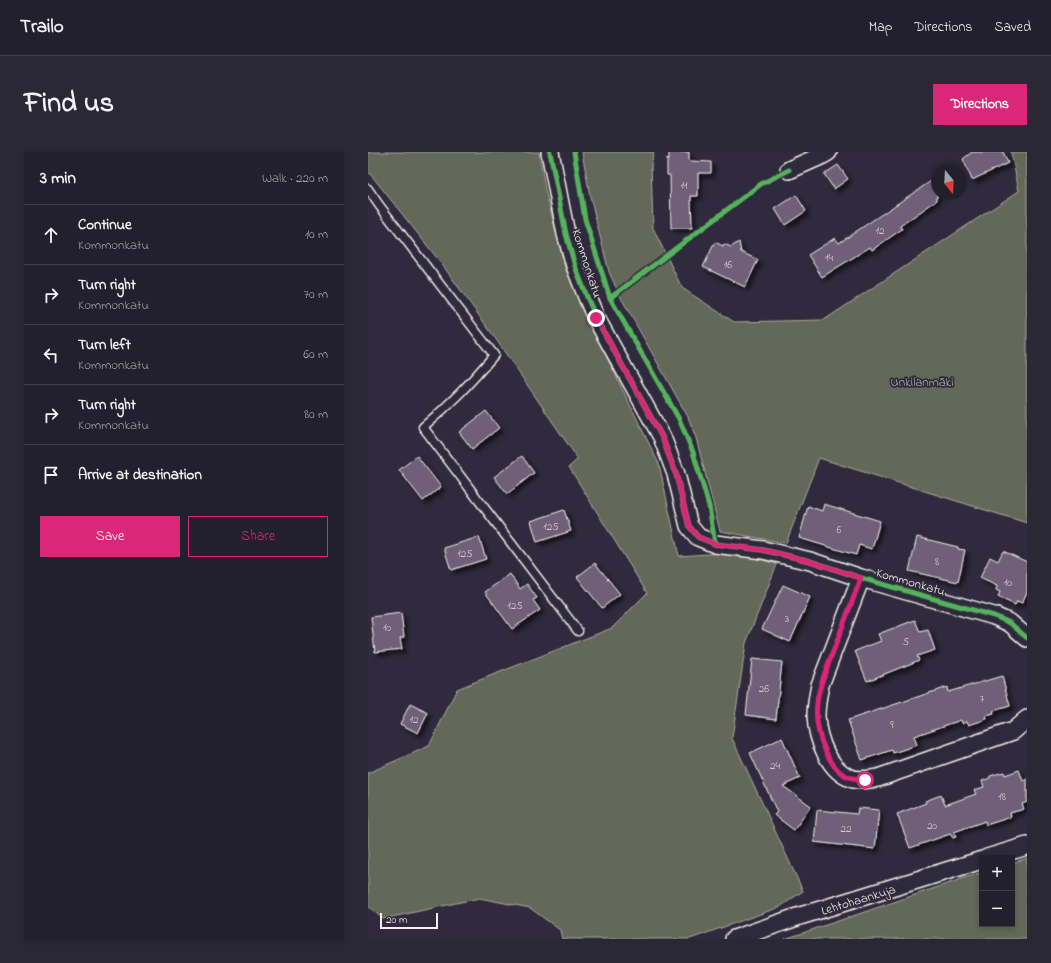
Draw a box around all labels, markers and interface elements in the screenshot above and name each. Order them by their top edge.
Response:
text: Trailo [20,14,64,41]
text: Map [869,17,892,38]
text: Directions [914,17,972,38]
text: Saved [994,17,1031,38]
text: Find us [24,84,114,125]
button: Directions [933,84,1027,125]
north arrow [931,164,967,200]
text: 3 min [40,166,76,191]
text: Walk · 220 m [262,169,328,188]
house number: 11 [681,178,688,194]
text: Continue [78,214,132,236]
house number: 12 [876,223,885,239]
icon: ahead [40,224,62,246]
text: 10 m [305,225,328,244]
street label: Kommonkatu [567,227,607,300]
text: Kommonkatu [78,236,149,255]
house number: 14 [825,250,833,266]
house number: 16 [724,257,732,273]
text: Turn right [78,274,136,296]
icon: right [40,284,62,306]
text: 70 m [304,285,328,304]
text: Kommonkatu [78,296,149,315]
route end [587,309,605,327]
text: Turn left [78,334,131,356]
icon: left [40,344,62,366]
text: 60 m [303,345,328,364]
text: Kommonkatu [78,356,149,375]
park label: Unkilanmäki [891,373,953,392]
text: Turn right [78,394,136,416]
icon: right [40,404,62,426]
text: 80 m [304,405,328,424]
text: Kommonkatu [78,416,149,435]
icon: arrive [40,464,62,486]
text: Arrive at destination [78,464,202,486]
button: Save [40,516,180,557]
button: Share [188,516,328,557]
house number: 125 [543,519,559,535]
house number: 6 [837,522,842,538]
house number: 125 [457,546,473,562]
house number: 8 [935,554,939,570]
street label: Kommonkatu [874,564,947,601]
house number: 10 [1004,575,1012,591]
house number: 125 [507,598,523,614]
house number: 3 [785,611,790,627]
house number: 10 [383,620,391,636]
house number: 5 [903,634,909,650]
house number: 26 [759,681,769,697]
house number: 7 [980,691,985,707]
house number: 12 [410,712,419,728]
house number: 9 [890,717,894,733]
house number: 24 [770,758,780,774]
route start [856,771,874,789]
house number: 18 [998,789,1006,805]
house number: 20 [927,818,937,834]
house number: 22 [841,821,852,837]
map controls [979,855,1015,927]
button: + [979,855,1015,891]
street label: Lehtohaankuja [819,880,898,921]
button: − [979,891,1015,927]
scale bar [380,911,438,930]
text: 20 m [386,912,408,928]

